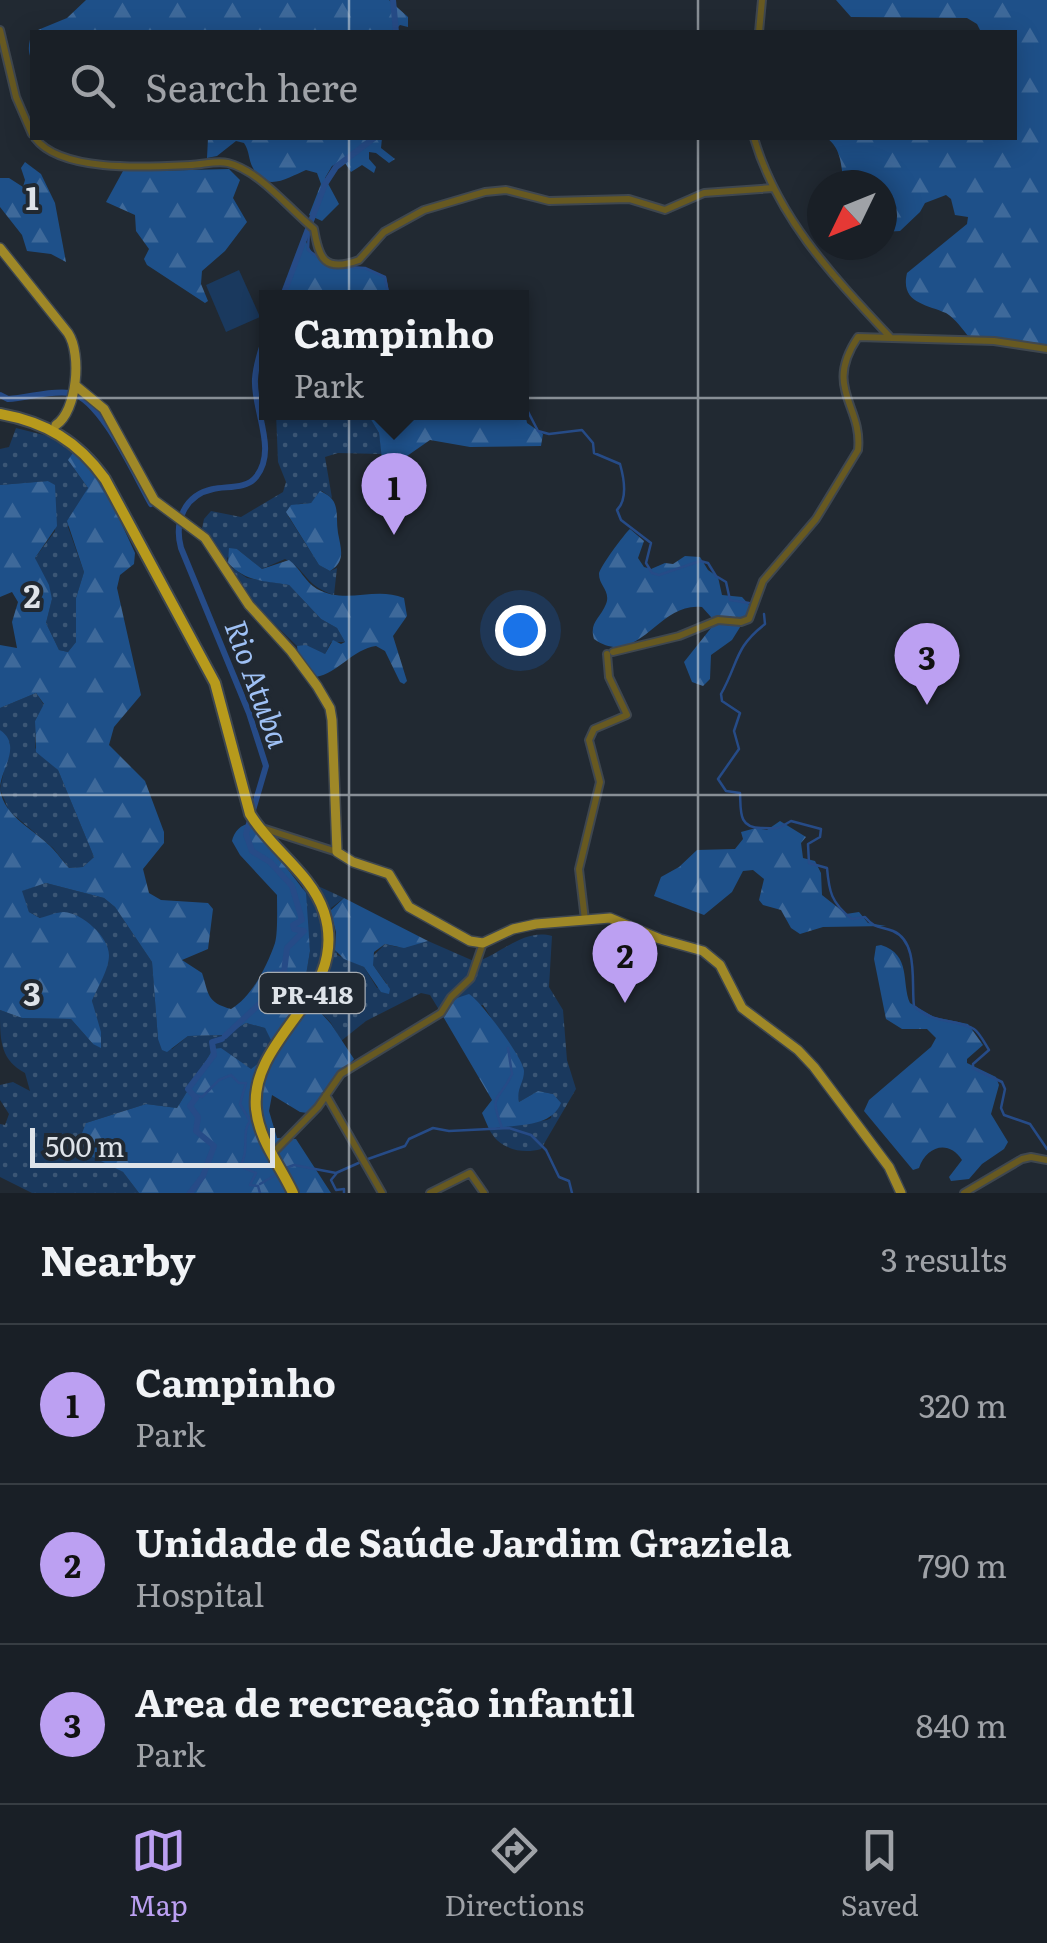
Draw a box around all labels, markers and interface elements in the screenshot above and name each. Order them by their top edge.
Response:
search box [30,30,1017,140]
text: Search here [145,57,358,114]
icon: search [65,58,120,113]
north arrow [807,170,897,260]
text: 1 [25,172,39,220]
popup [259,290,529,420]
text: Campinho [294,303,494,360]
text: Park [294,360,364,408]
pin: 1 [362,452,426,535]
text: 2 [23,570,41,618]
your location [495,605,546,656]
water label: Rio Atuba [216,613,302,753]
pin: 3 [894,622,960,705]
pin: 2 [592,920,658,1003]
text: 3 [23,968,41,1016]
road number: PR-418 [260,973,364,1013]
scale bar [30,1123,275,1168]
text: 500 m [45,1124,124,1166]
text: Nearby [40,1227,196,1289]
text: 3 results [881,1234,1007,1282]
text: Campinho [135,1352,336,1409]
text: 1 [66,1380,79,1428]
text: 320 m [918,1380,1007,1428]
text: Park [135,1409,205,1457]
text: Unidade de Saúde Jardim Graziela [135,1512,792,1569]
text: 2 [64,1540,81,1588]
text: 790 m [918,1540,1007,1588]
text: Hospital [135,1569,264,1617]
text: Area de recreação infantil [135,1672,635,1729]
text: 3 [64,1700,81,1748]
text: 840 m [916,1700,1007,1748]
text: Park [135,1729,205,1777]
tab: Map [128,1823,188,1925]
tab: Directions [444,1823,584,1925]
tab: Saved [841,1823,919,1925]

